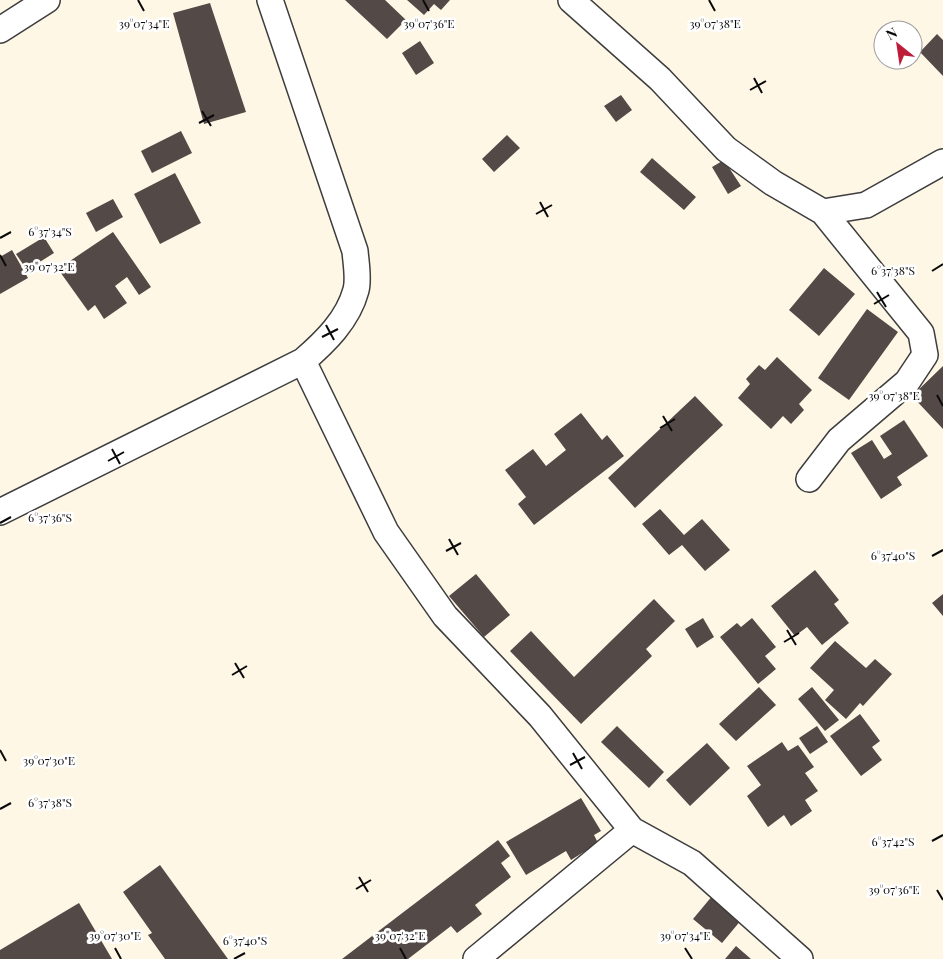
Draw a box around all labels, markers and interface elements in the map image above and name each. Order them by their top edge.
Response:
text: 39°07'34"E [119,15,170,31]
text: 39°07'36"E [403,15,455,31]
text: 39°07'38"E [689,15,741,31]
north arrow [873,20,923,70]
text: N [882,23,900,44]
text: 6°37'34"S [28,223,72,239]
text: 39°07'32"E [24,258,74,274]
text: 6°37'38"S [871,262,915,278]
text: 39°07'38"E [868,387,920,403]
text: 6°37'36"S [28,509,72,525]
text: 6°37'40"S [871,547,915,563]
text: 39°07'30"E [23,752,75,768]
text: 6°37'38"S [28,794,72,810]
text: 6°37'42"S [872,833,915,849]
text: 39°07'36"E [868,881,920,897]
text: 39°07'30"E [89,927,141,943]
text: 39°07'32"E [375,927,425,943]
text: 39°07'34"E [660,927,711,943]
text: 6°37'40"S [223,932,267,948]

